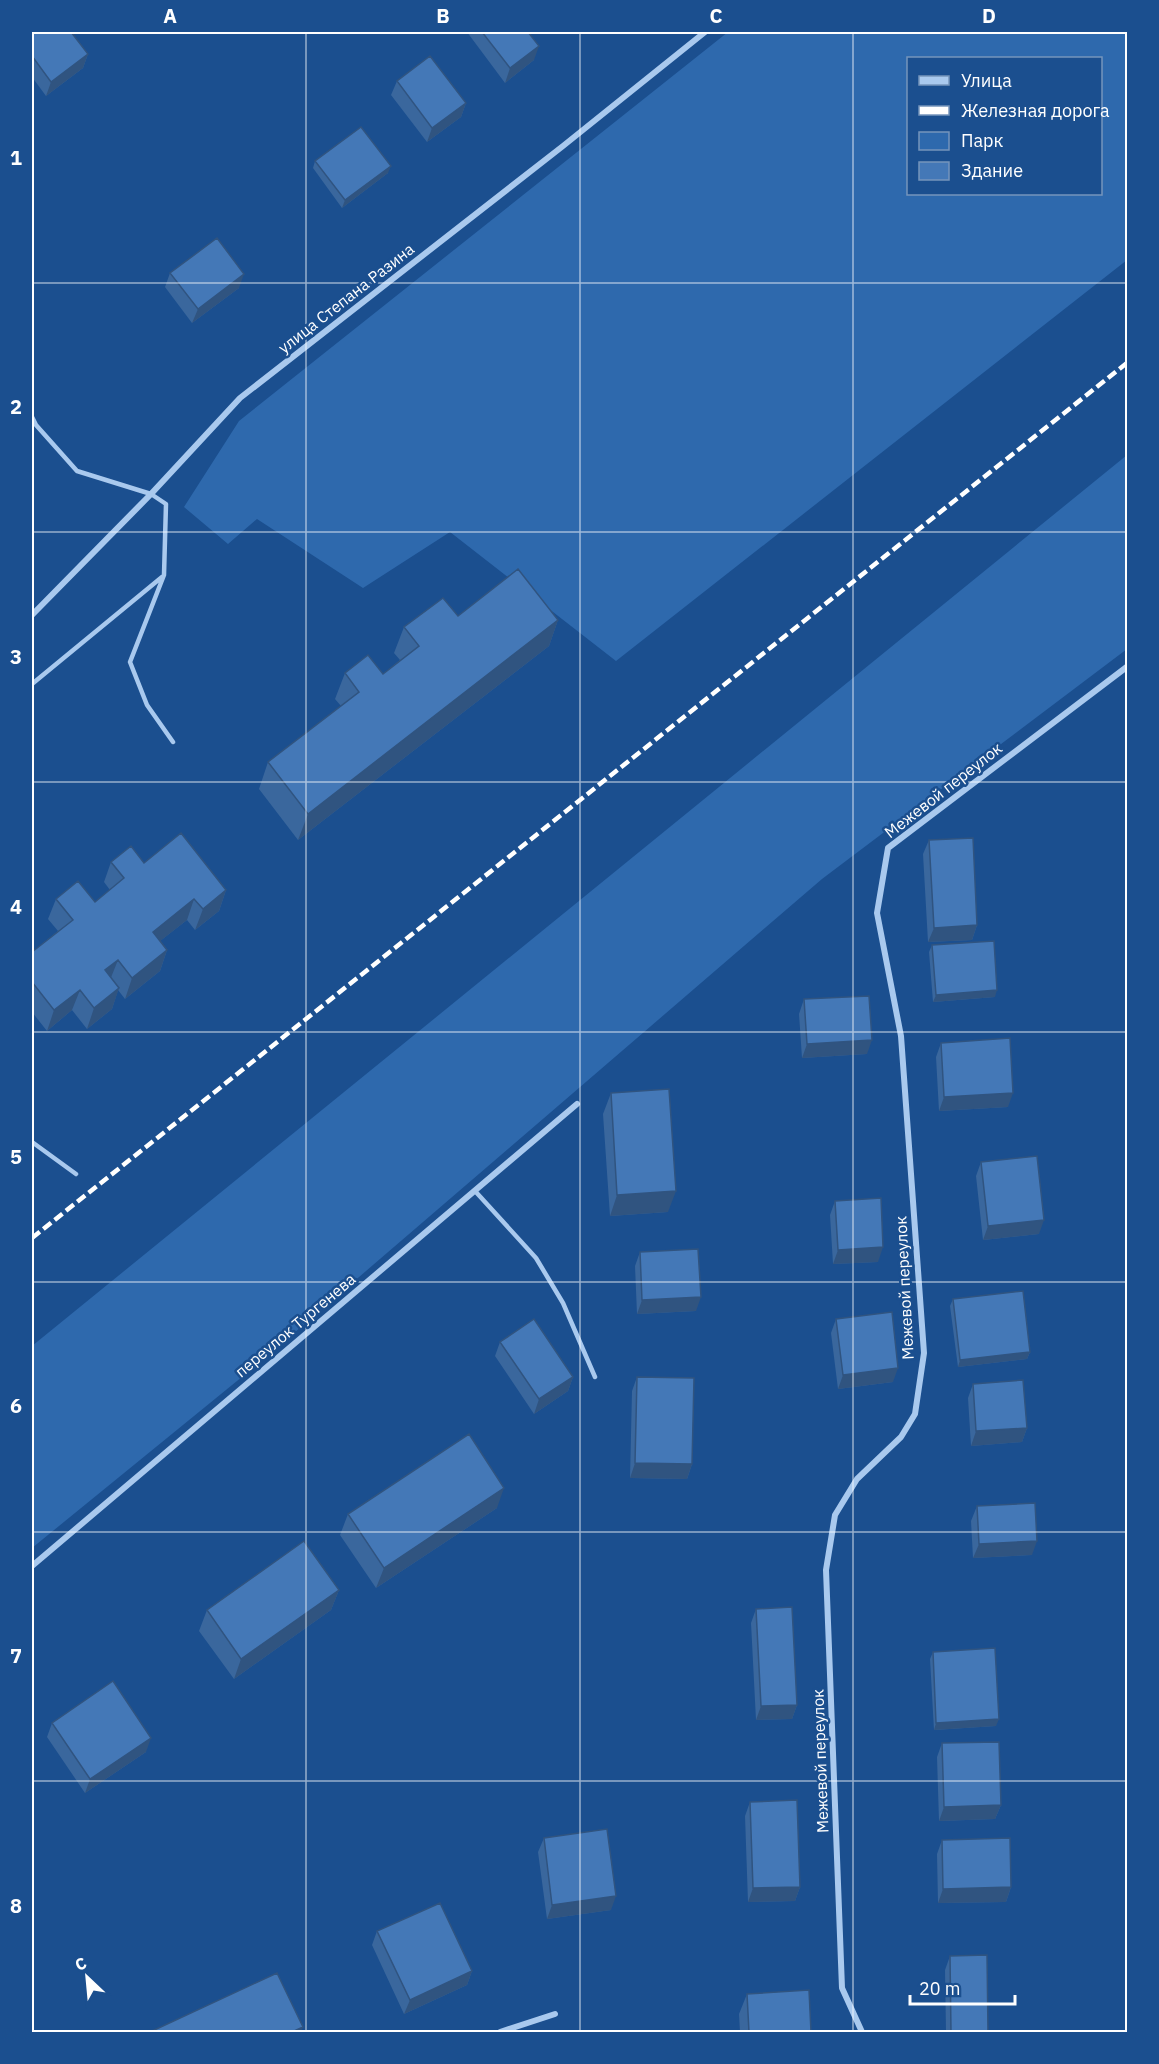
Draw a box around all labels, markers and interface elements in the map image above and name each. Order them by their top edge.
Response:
text: A [163,2,177,29]
text: B [436,2,450,29]
text: C [709,2,723,29]
text: D [982,2,996,29]
legend [907,57,1102,195]
text: Улица [961,69,1012,92]
text: Железная дорога [961,99,1110,122]
text: Парк [961,129,1004,152]
text: 1 [10,144,22,171]
text: Здание [961,159,1023,182]
street label: улица Степана Разина [274,238,418,357]
text: 2 [10,393,22,420]
text: 3 [10,643,22,670]
street label: Межевой переулок [880,738,1006,842]
text: 4 [10,893,22,920]
text: 5 [10,1143,22,1170]
street label: Межевой переулок [890,1215,918,1360]
street label: переулок Тургенева [231,1269,360,1381]
text: 6 [10,1392,22,1419]
text: 7 [10,1642,22,1669]
street label: Межевой переулок [807,1689,833,1833]
text: 8 [10,1892,22,1919]
north arrow [57,1947,117,2007]
text: С [71,1952,89,1975]
scale bar [910,1968,1015,2006]
text: 20 m [919,1977,961,2000]

